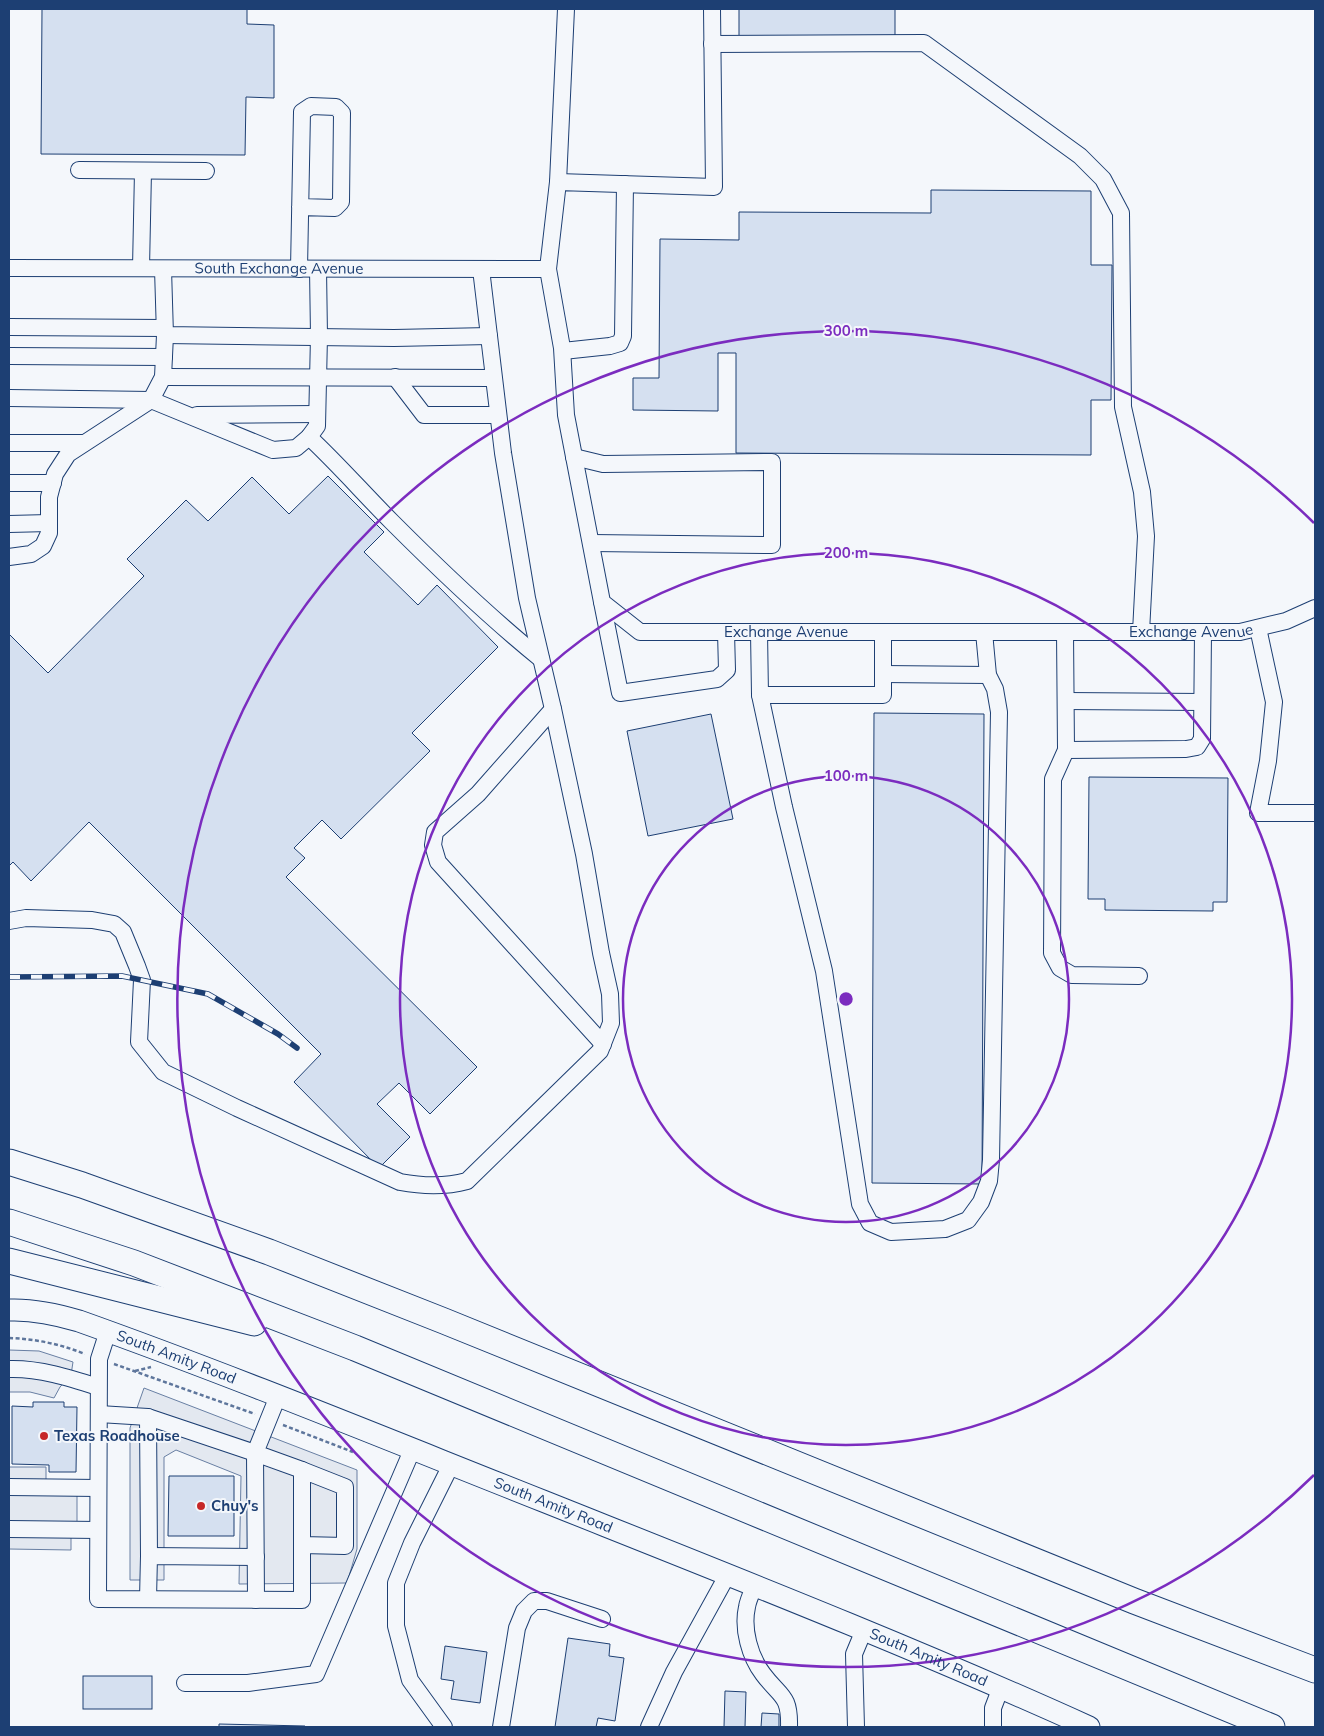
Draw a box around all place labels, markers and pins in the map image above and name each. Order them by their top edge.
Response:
centre of rings [837,990,855,1008]
place label: Texas Roadhouse [54,1426,180,1445]
marker: Texas Roadhouse [38,1430,50,1442]
place label: Chuy's [211,1496,259,1515]
marker: Chuy's [195,1500,207,1512]

